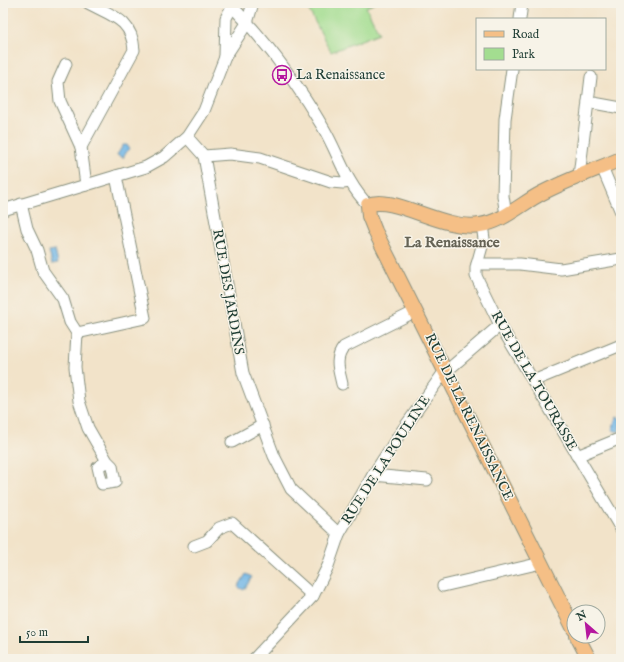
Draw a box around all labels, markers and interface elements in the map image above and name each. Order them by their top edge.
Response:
legend [476,18,606,70]
text: Road [512,27,540,42]
text: Park [512,47,535,62]
bus stop icon: La Renaissance [271,64,293,86]
place label: La Renaissance [296,66,386,84]
street label: RUE DES JARDINS [208,228,248,356]
district label: La Renaissance [404,233,500,252]
street label: RUE DE LA TOURASSE [487,308,582,454]
street label: RUE DE LA RENAISSANCE [421,330,518,504]
street label: RUE DE LA POULINE [338,392,435,528]
north arrow [566,604,606,644]
text: N [573,607,590,625]
scale bar [20,618,88,644]
text: 50 m [26,625,48,640]

